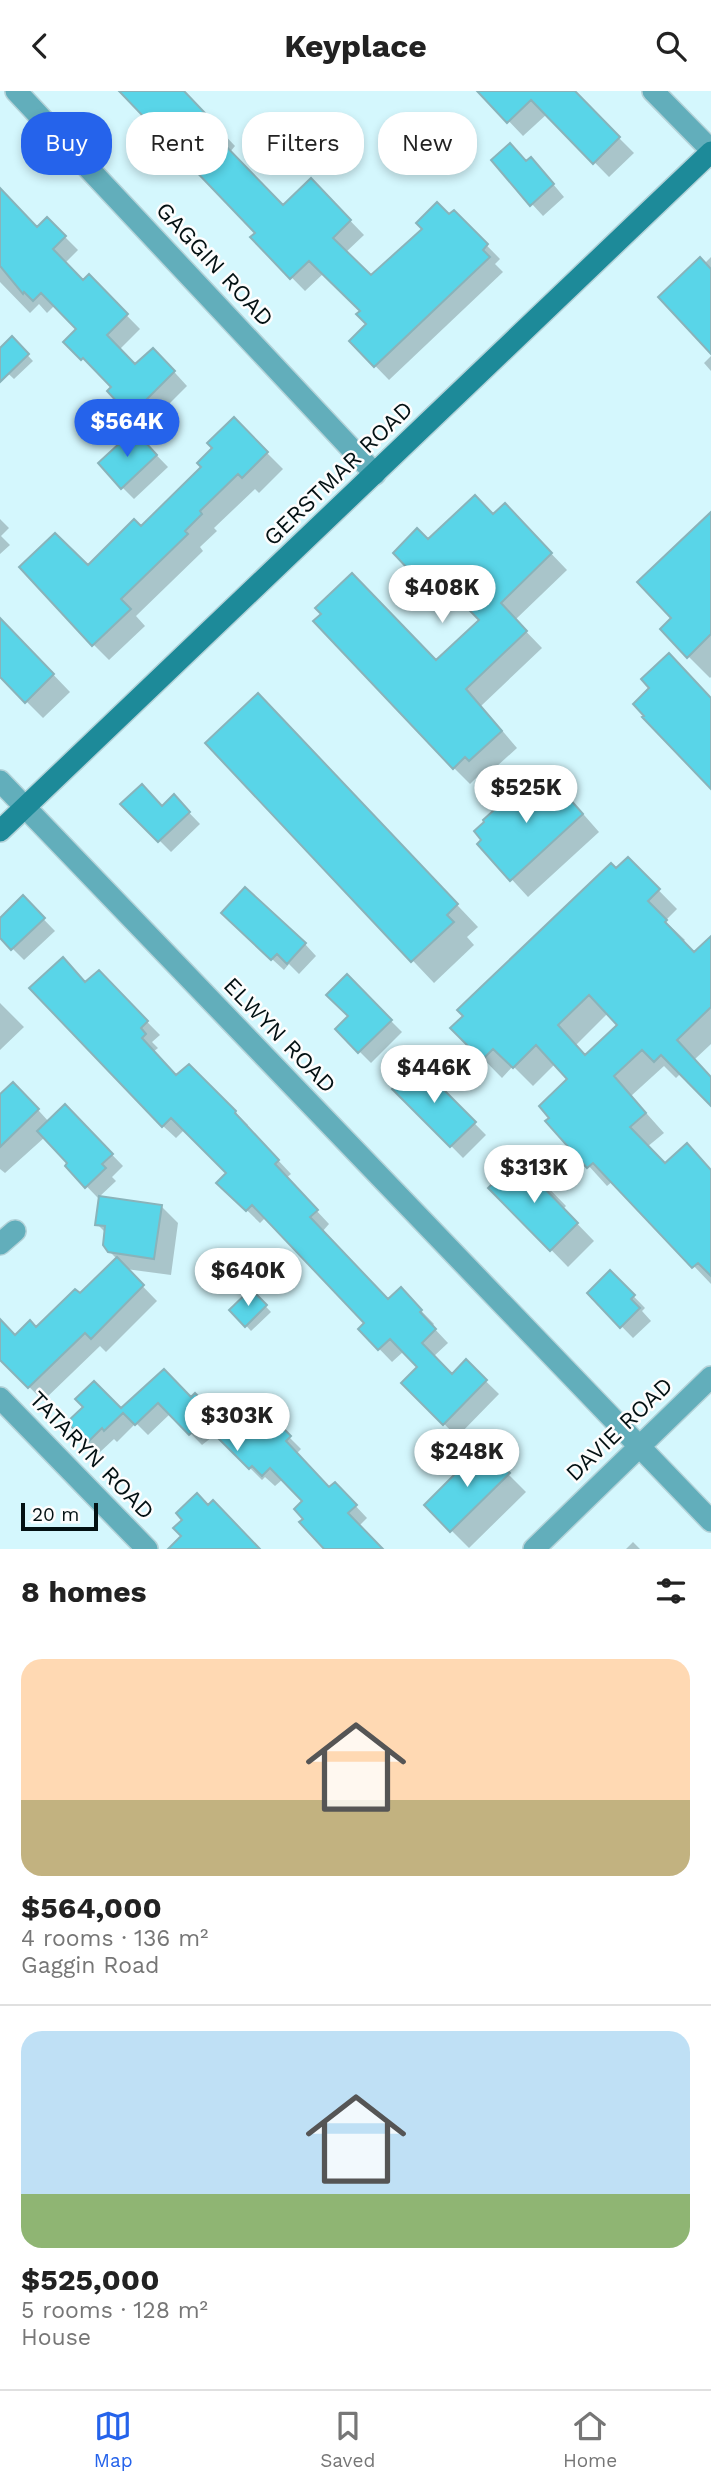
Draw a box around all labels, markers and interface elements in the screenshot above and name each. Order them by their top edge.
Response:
icon: back [21,27,59,65]
text: Keyplace [284,27,427,65]
icon: search [652,27,690,65]
chip: Buy [21,112,112,175]
chip: Rent [126,112,228,175]
chip: Filters [242,112,364,175]
chip: New [378,112,477,175]
street label: GAGGIN ROAD [150,197,279,332]
street label: GERSTMAR ROAD [258,396,418,551]
pin: $564K [78,399,176,459]
text: $564K [90,408,164,435]
pin: $408K [393,566,491,625]
text: $408K [405,574,479,601]
pin: $525K [477,765,575,825]
text: $525K [490,774,562,801]
street label: ELWYN ROAD [218,972,341,1099]
pin: $446K [385,1045,483,1105]
text: $446K [397,1054,471,1081]
pin: $313K [485,1145,583,1205]
text: $313K [500,1154,568,1181]
pin: $640K [199,1249,297,1308]
text: $640K [211,1257,285,1284]
street label: DAVIE ROAD [560,1372,678,1487]
street label: TATARYN ROAD [24,1386,160,1525]
pin: $303K [188,1393,286,1453]
text: $303K [201,1402,273,1429]
pin: $248K [418,1429,516,1489]
text: $248K [430,1438,504,1465]
scale bar [21,1500,98,1532]
text: 20 m [32,1503,79,1526]
icon: filters [652,1572,690,1610]
text: 8 homes [21,1574,147,1609]
icon: home [293,1704,419,1830]
text: $564,000 [21,1890,162,1925]
text: 4 rooms · 136 m² [21,1925,209,1952]
text: Gaggin Road [21,1952,159,1979]
icon: home [293,2076,419,2202]
text: $525,000 [21,2262,159,2297]
text: 5 rooms · 128 m² [21,2297,208,2324]
text: House [21,2324,91,2351]
tab: Map [94,2407,133,2472]
tab: Saved [320,2407,375,2472]
tab: Home [563,2407,617,2472]

